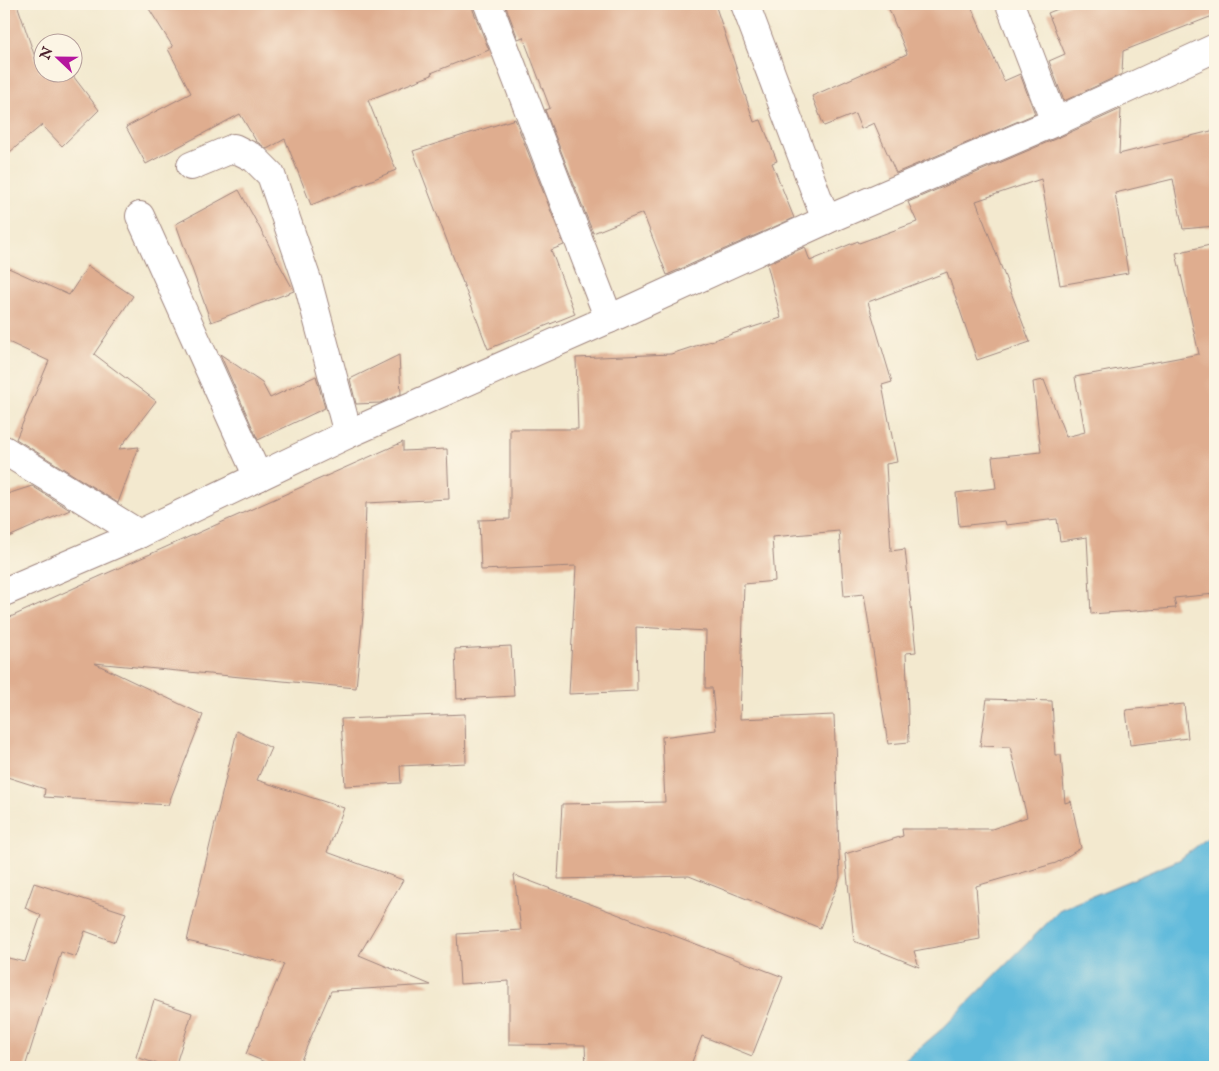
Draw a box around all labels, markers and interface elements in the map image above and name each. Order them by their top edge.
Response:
north arrow [32,32,82,82]
text: N [36,45,57,63]

